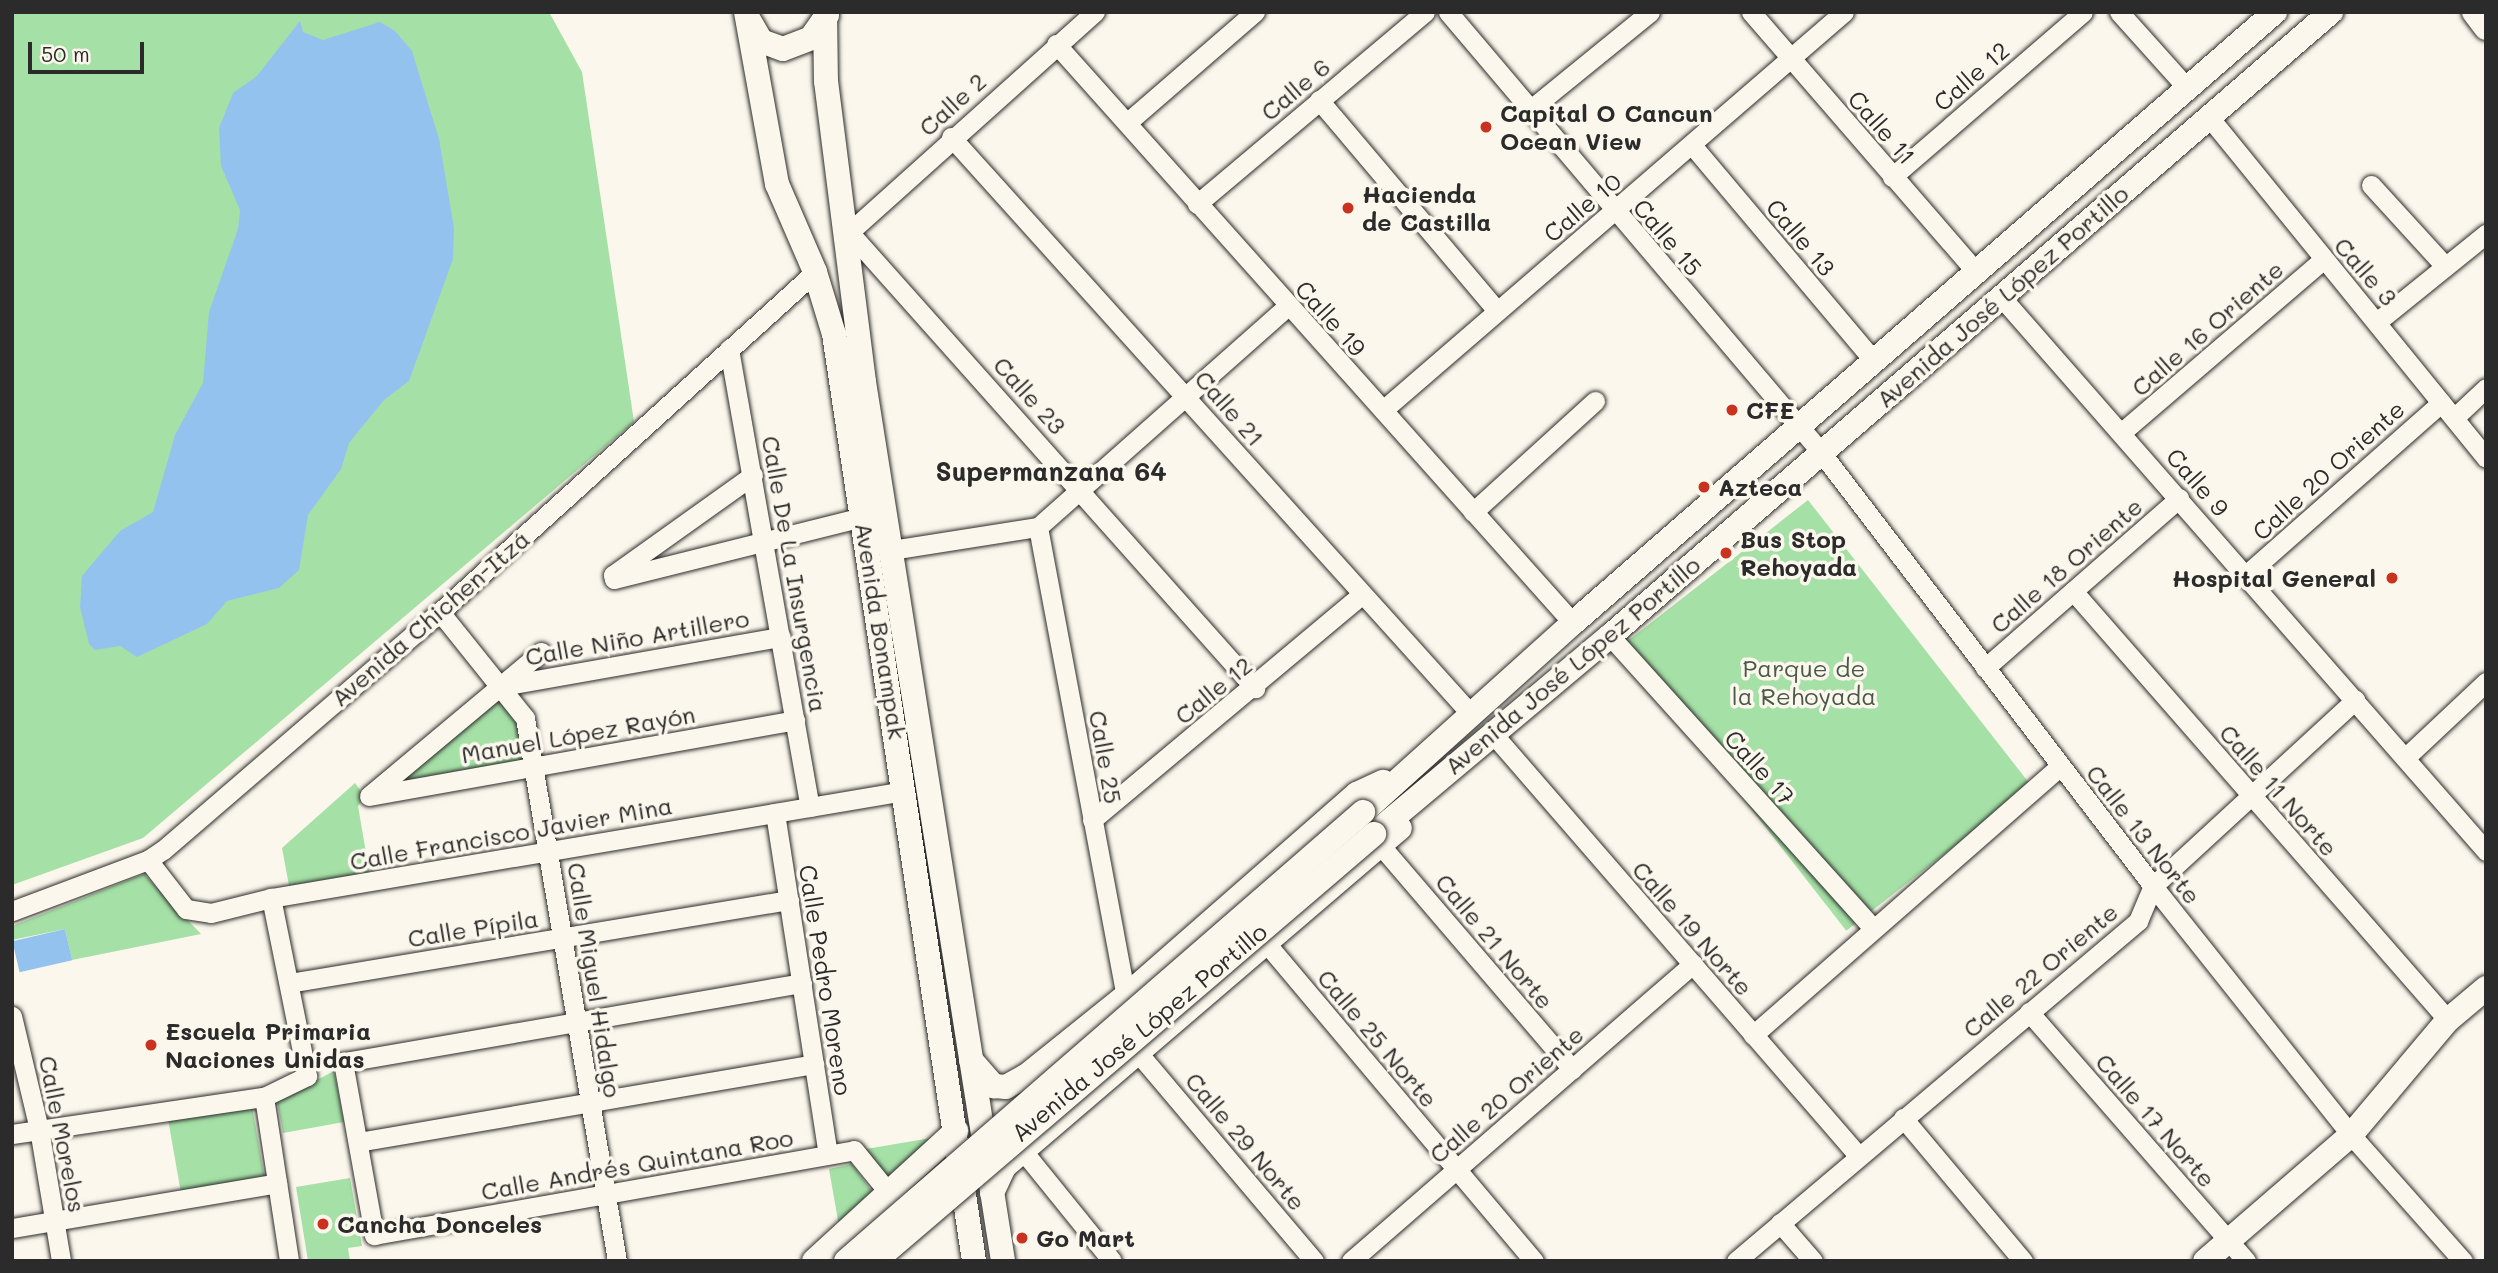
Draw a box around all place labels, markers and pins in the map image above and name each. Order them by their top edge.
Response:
place label: Capital O Cancun Ocean View [1500,99,1713,155]
marker: Capital O Cancun Ocean View [1478,119,1494,135]
place label: Hacienda de Castilla [1362,180,1491,236]
marker: Hacienda de Castilla [1340,200,1356,216]
place label: CFE [1746,396,1795,424]
marker: CFE [1724,402,1740,418]
place label: Azteca [1718,473,1802,501]
marker: Azteca [1696,479,1712,495]
place label: Bus Stop Rehoyada [1740,525,1857,581]
marker: Bus Stop Rehoyada [1718,545,1734,561]
place label: Hospital General [2172,564,2376,592]
marker: Hospital General [2382,568,2402,588]
place label: Escuela Primaria Naciones Unidas [165,1017,371,1073]
marker: Escuela Primaria Naciones Unidas [143,1037,159,1053]
place label: Cancha Donceles [337,1210,542,1238]
marker: Cancha Donceles [315,1216,331,1232]
place label: Go Mart [1036,1224,1135,1252]
marker: Go Mart [1014,1230,1030,1246]

